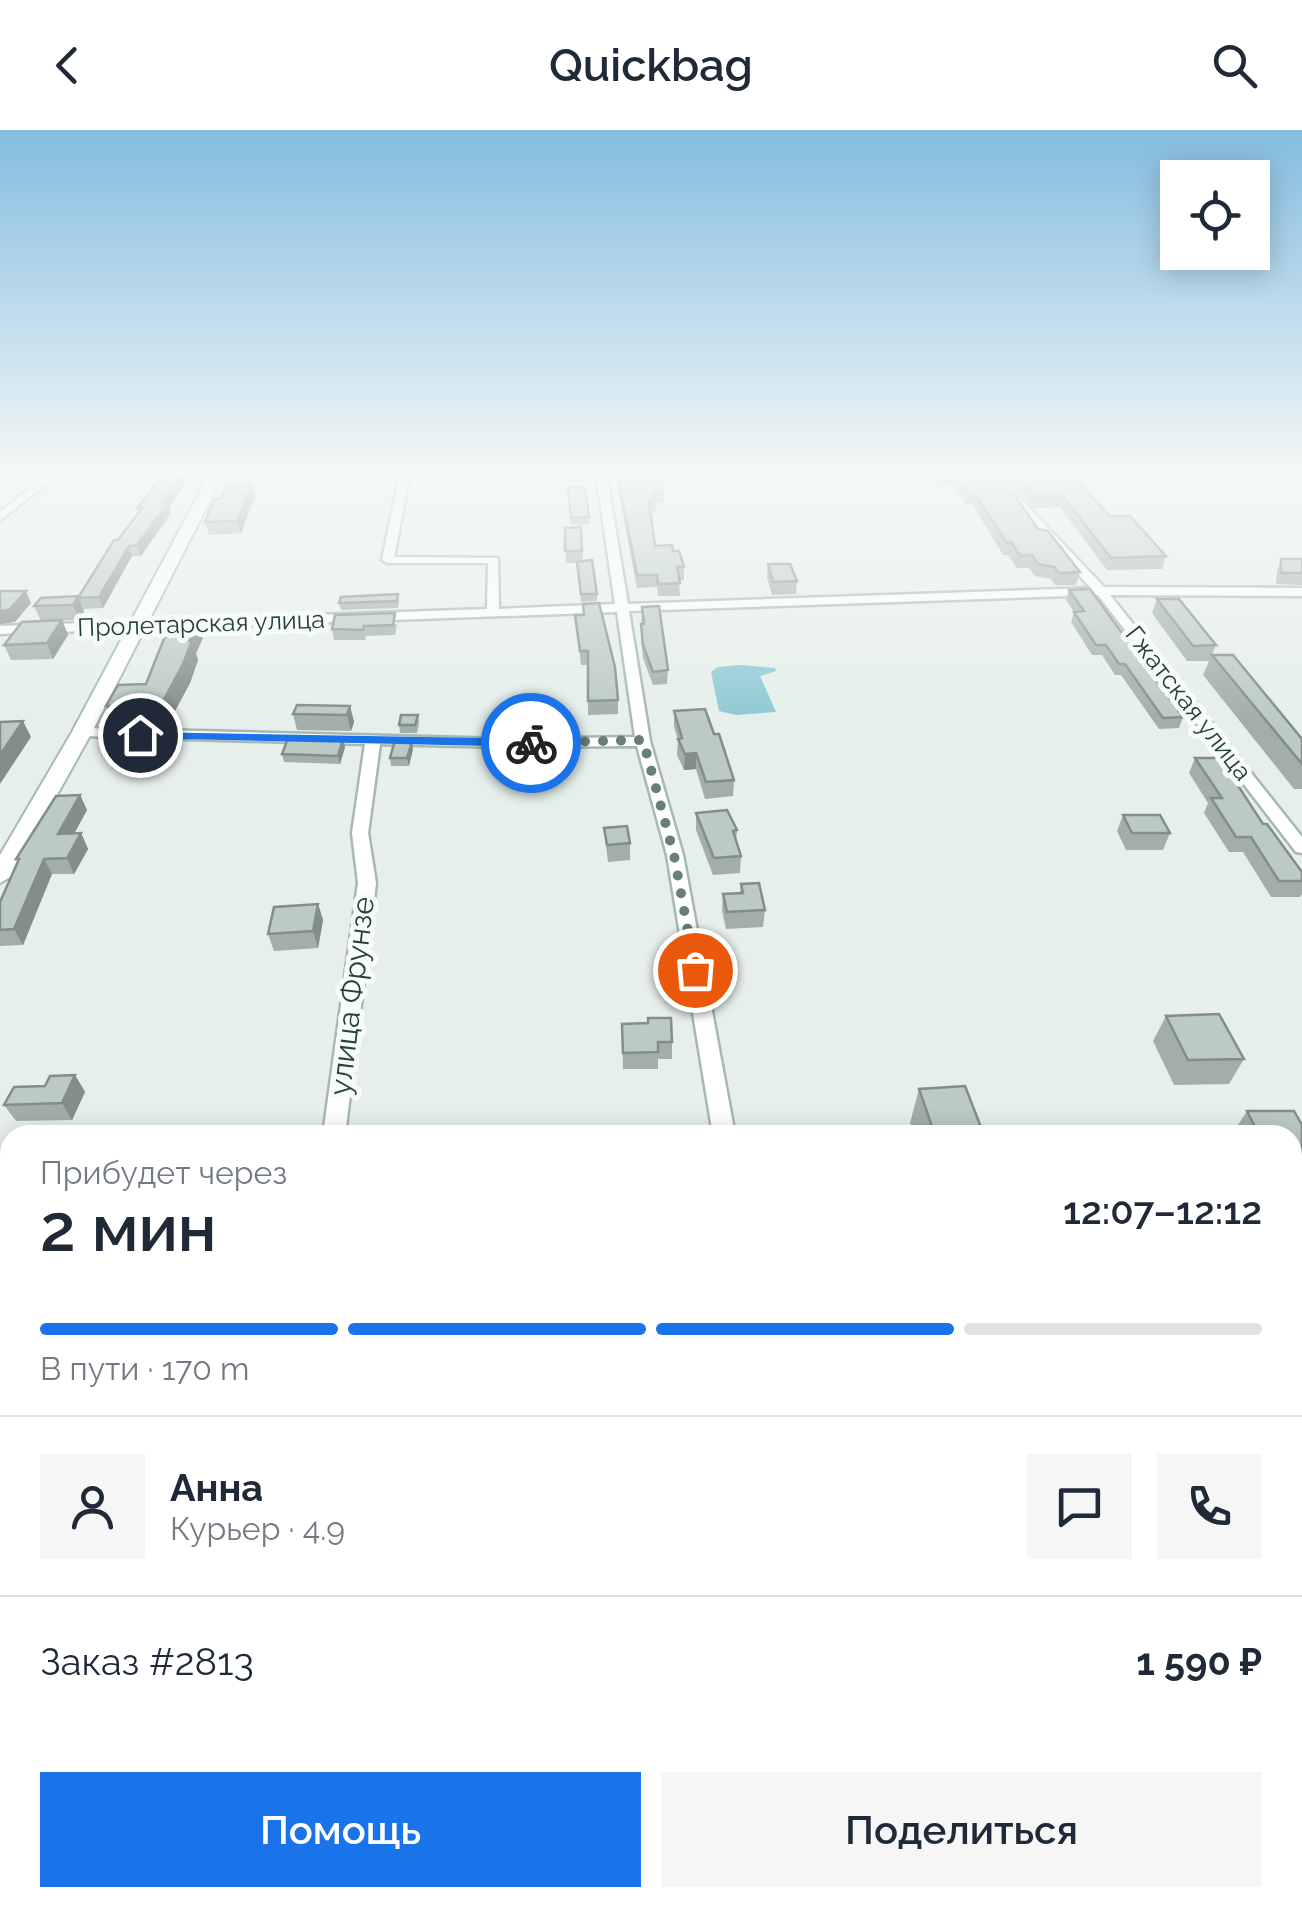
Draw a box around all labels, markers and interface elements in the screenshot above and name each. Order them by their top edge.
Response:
icon: back [40,38,95,93]
icon: search [1207,38,1262,93]
text: Quickbag [549,39,753,92]
map controls [1160,160,1270,270]
button: locate [1160,160,1270,270]
street label: Пролетарская улица [77,604,325,642]
street label: Гжатская улица [1119,620,1259,786]
pin [98,693,183,778]
courier [481,693,581,793]
icon: home [113,708,168,763]
icon: bike [504,716,559,771]
street label: улица Фрунзе [322,895,381,1097]
pin [653,928,738,1013]
icon: bag [668,943,723,998]
text: Прибудет через [40,1154,287,1191]
text: 12:07–12:12 [1063,1188,1262,1233]
text: 2 мин [40,1190,217,1266]
text: В пути · 170 m [40,1350,249,1387]
button: person [40,1454,145,1559]
button: chat [1027,1454,1132,1559]
button: phone [1157,1454,1262,1559]
text: Анна [170,1465,263,1510]
text: Курьер · 4.9 [170,1510,345,1547]
text: Заказ #2813 [40,1639,254,1684]
text: 1 590 ₽ [1136,1639,1262,1684]
button: Помощь [40,1772,641,1887]
button: Поделиться [661,1772,1262,1887]

